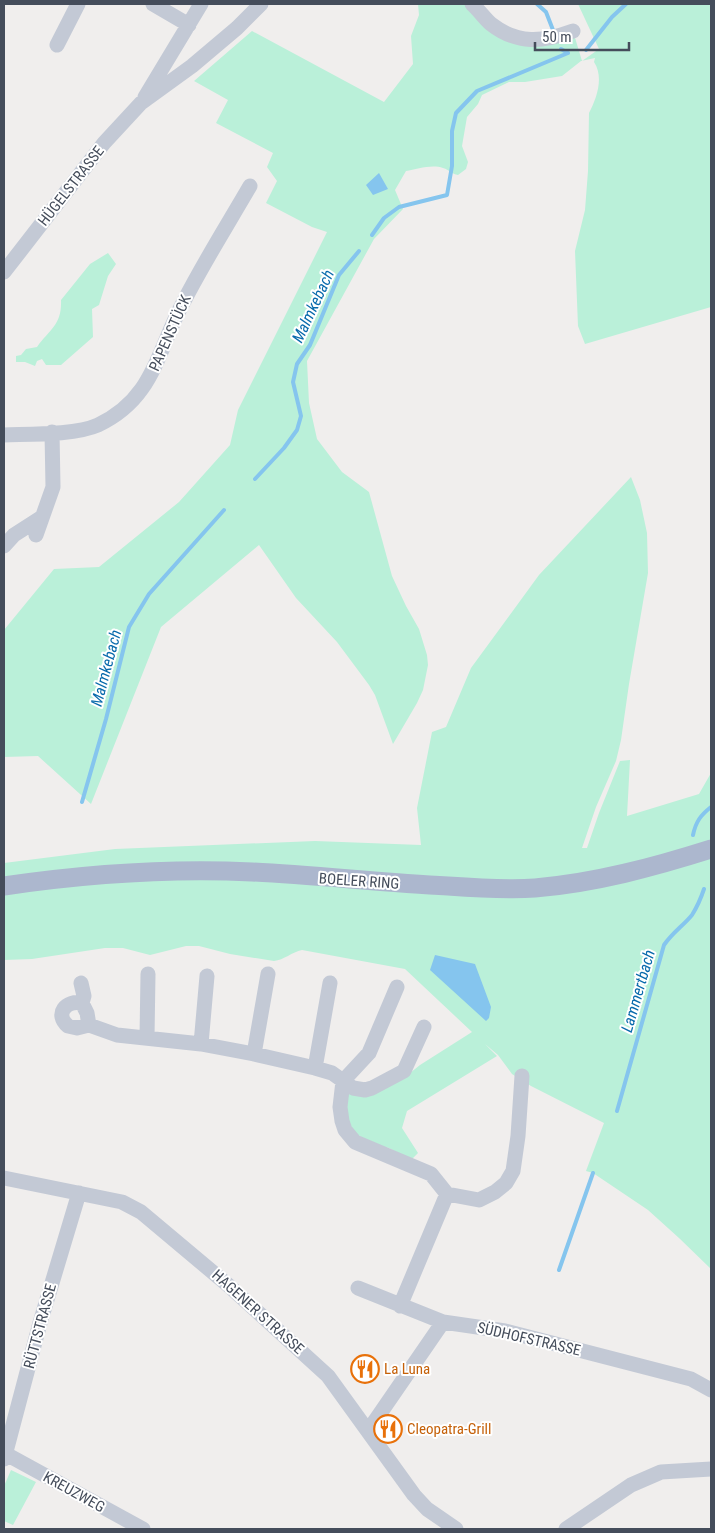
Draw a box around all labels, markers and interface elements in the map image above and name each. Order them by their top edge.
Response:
scale bar [535,20,629,52]
text: 50 m [542,28,572,46]
street label: HÜGELSTRASSE [34,142,108,230]
water label: Malmkebach [288,267,338,345]
street label: PAPENSTÜCK [145,291,195,374]
water label: Malmkebach [87,628,125,708]
street label: BOELER RING [318,869,400,893]
water label: Lammertbach [617,948,659,1034]
street label: HAGENER STRASSE [208,1266,308,1358]
street label: RÜTTSTRASSE [20,1282,60,1370]
street label: SÜDHOFSTRASSE [476,1318,582,1360]
restaurant icon: La Luna [350,1354,380,1384]
place label: La Luna [384,1360,430,1378]
restaurant icon: Cleopatra-Grill [373,1414,403,1444]
place label: Cleopatra-Grill [407,1420,491,1438]
street label: KREUZWEG [40,1468,108,1516]

